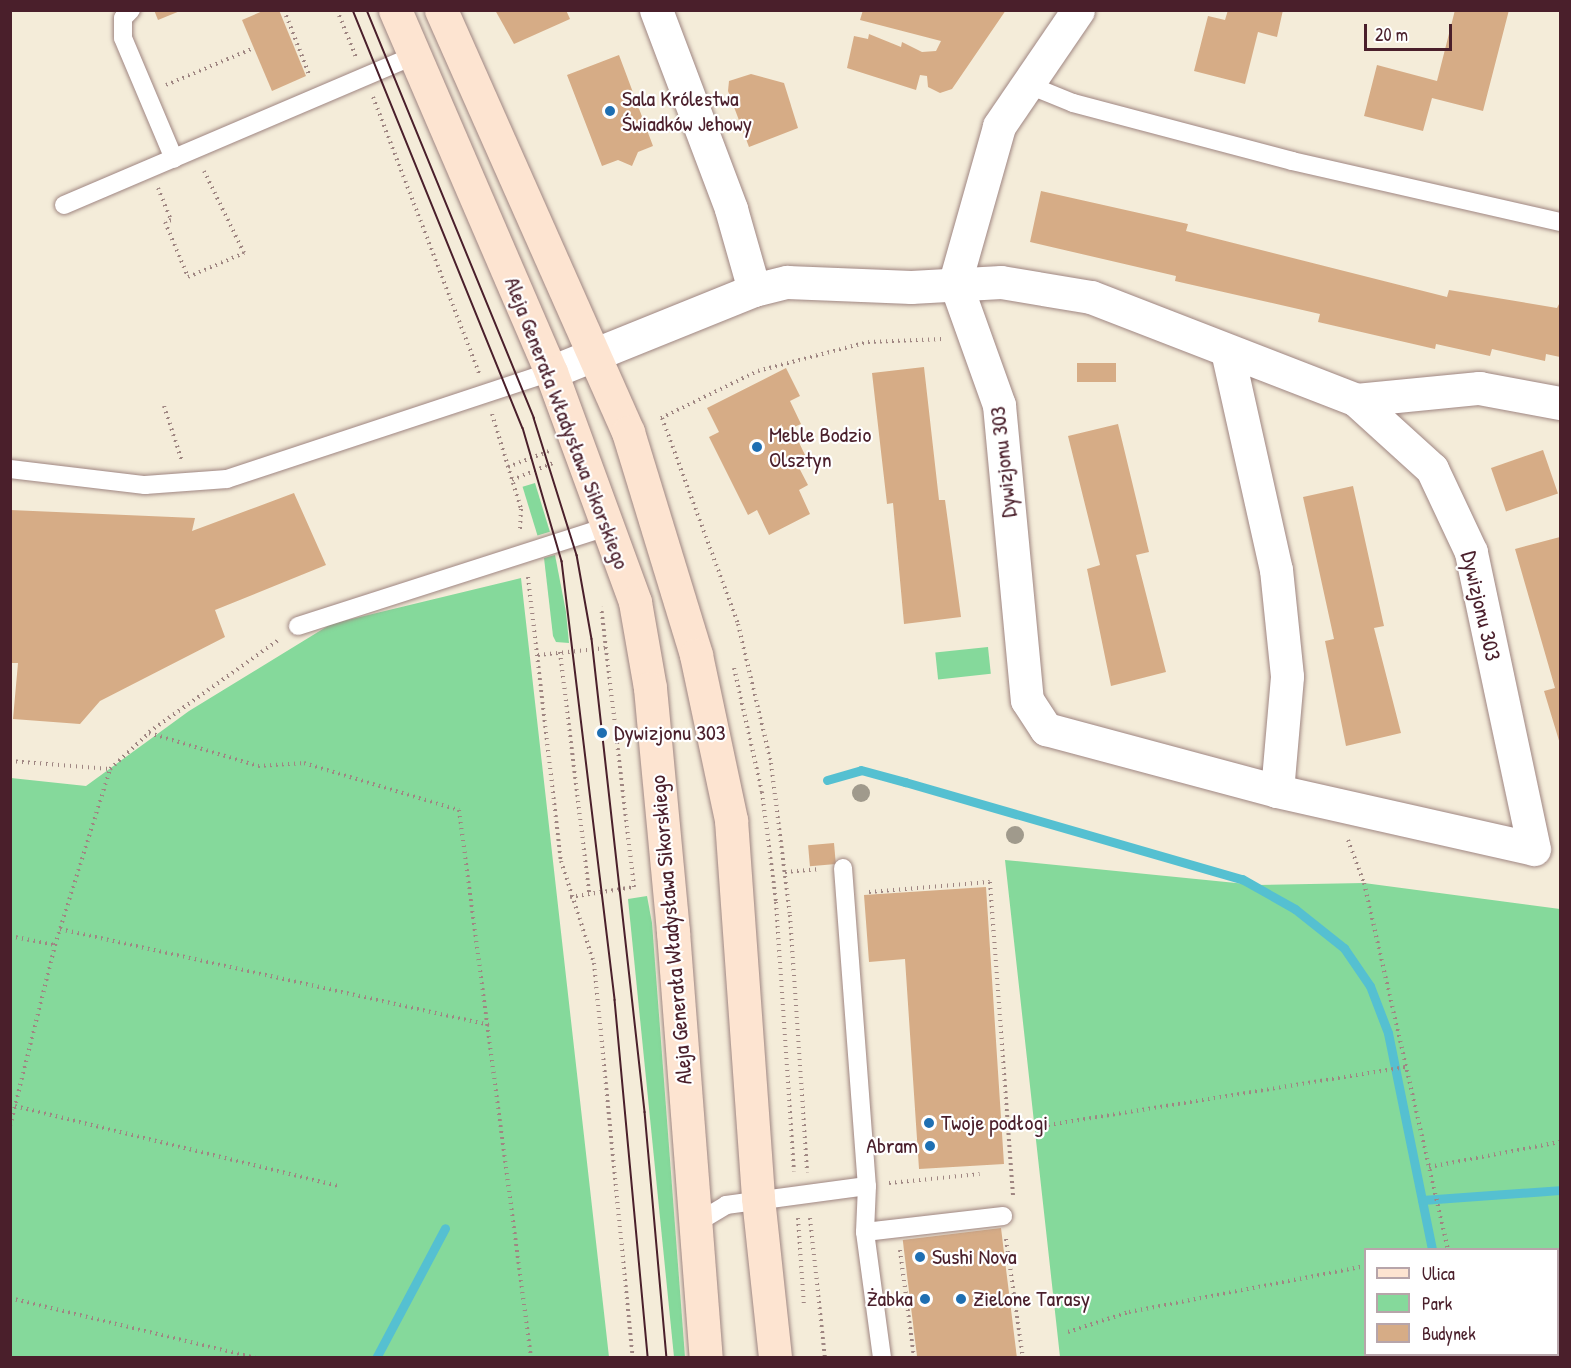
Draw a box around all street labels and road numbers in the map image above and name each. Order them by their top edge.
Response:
street label: Aleja Generała Władysława Sikorskiego [499,273,635,573]
street label: Dywizjonu 303 [984,405,1022,519]
street label: Dywizjonu 303 [1456,549,1506,663]
street label: Aleja Generała Władysława Sikorskiego [644,774,698,1086]

